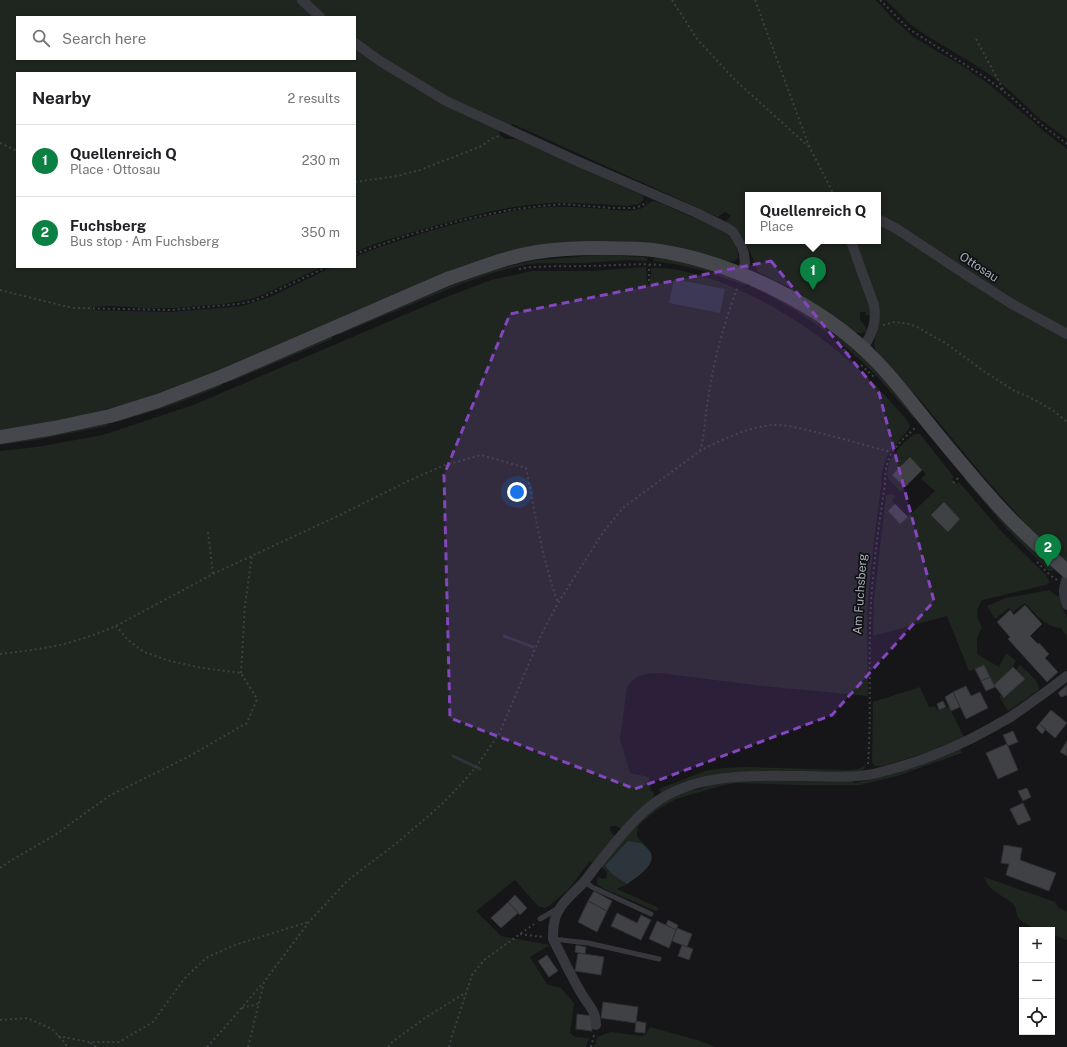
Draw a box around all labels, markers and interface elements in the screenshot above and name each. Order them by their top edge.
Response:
search box [16,16,356,60]
icon: search [30,27,52,49]
text: Search here [62,30,146,47]
text: Nearby [32,88,91,108]
text: 2 results [288,91,340,106]
text: Quellenreich Q [70,145,177,162]
text: 1 [42,153,48,168]
text: 230 m [302,153,340,168]
text: Place · Ottosau [70,162,160,177]
popup [745,192,881,244]
text: Quellenreich Q [760,202,866,219]
text: Fuchsberg [70,217,146,234]
text: Place [760,219,793,234]
text: 2 [41,225,49,240]
text: 350 m [301,225,340,240]
text: Bus stop · Am Fuchsberg [70,234,219,249]
street label: Ottosau [957,249,1001,285]
pin: 1 [800,257,826,290]
your location [507,482,527,502]
pin: 2 [1035,534,1061,567]
street label: Am Fuchsberg [850,553,870,635]
map controls [1019,927,1055,1035]
button: + [1019,927,1055,963]
button: − [1019,963,1055,999]
button: locate [1019,999,1055,1035]

